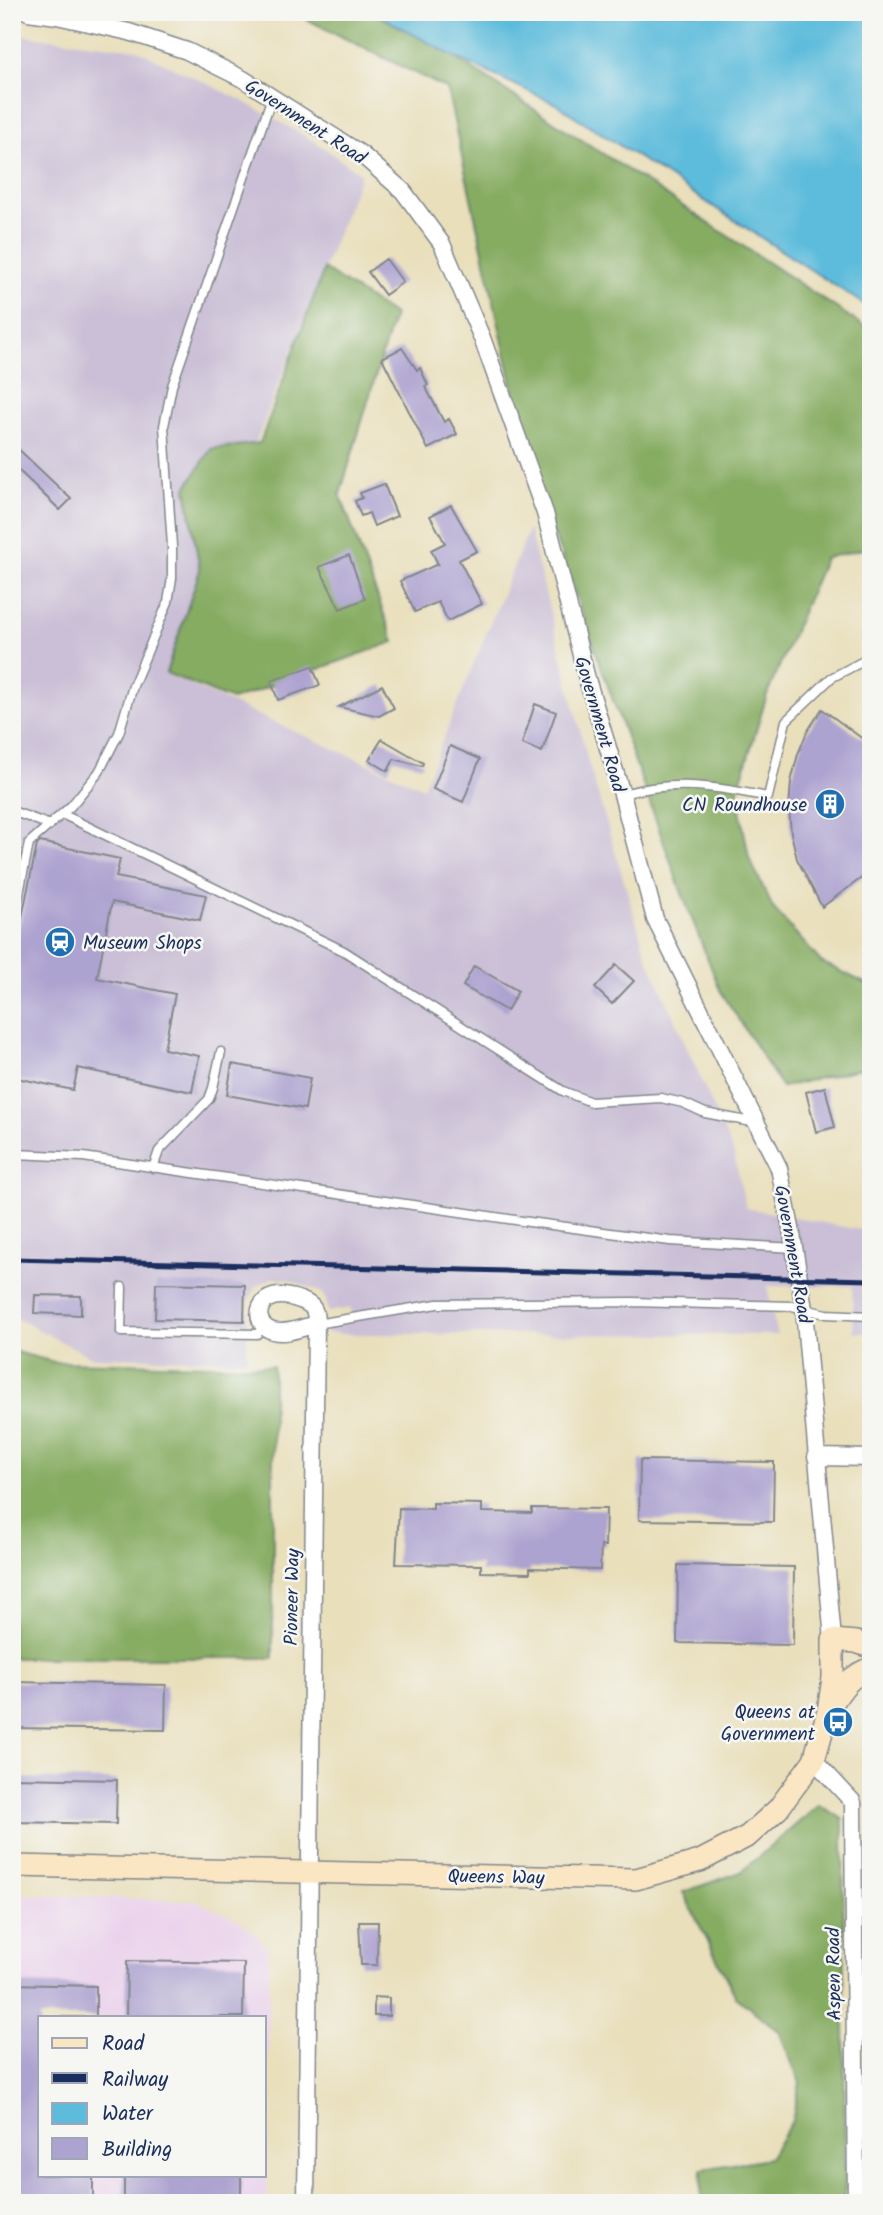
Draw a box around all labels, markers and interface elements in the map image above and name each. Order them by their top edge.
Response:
street label: Government Road [238,72,372,174]
street label: Government Road [565,653,633,797]
building icon: CN Roundhouse [813,787,847,821]
place label: CN Roundhouse [682,791,807,821]
station icon: Museum Shops [43,925,77,959]
place label: Museum Shops [83,929,202,959]
street label: Government Road [765,1183,819,1326]
street label: Pioneer Way [277,1547,309,1646]
place label: Queens at Government [721,1698,816,1750]
bus stop icon: Queens at Government [821,1705,855,1739]
street label: Queens Way [447,1862,546,1894]
street label: Aspen Road [819,1927,851,2021]
legend [38,2016,266,2176]
text: Road [102,2028,145,2061]
text: Railway [102,2064,168,2097]
text: Water [102,2098,154,2131]
text: Building [102,2134,172,2167]

